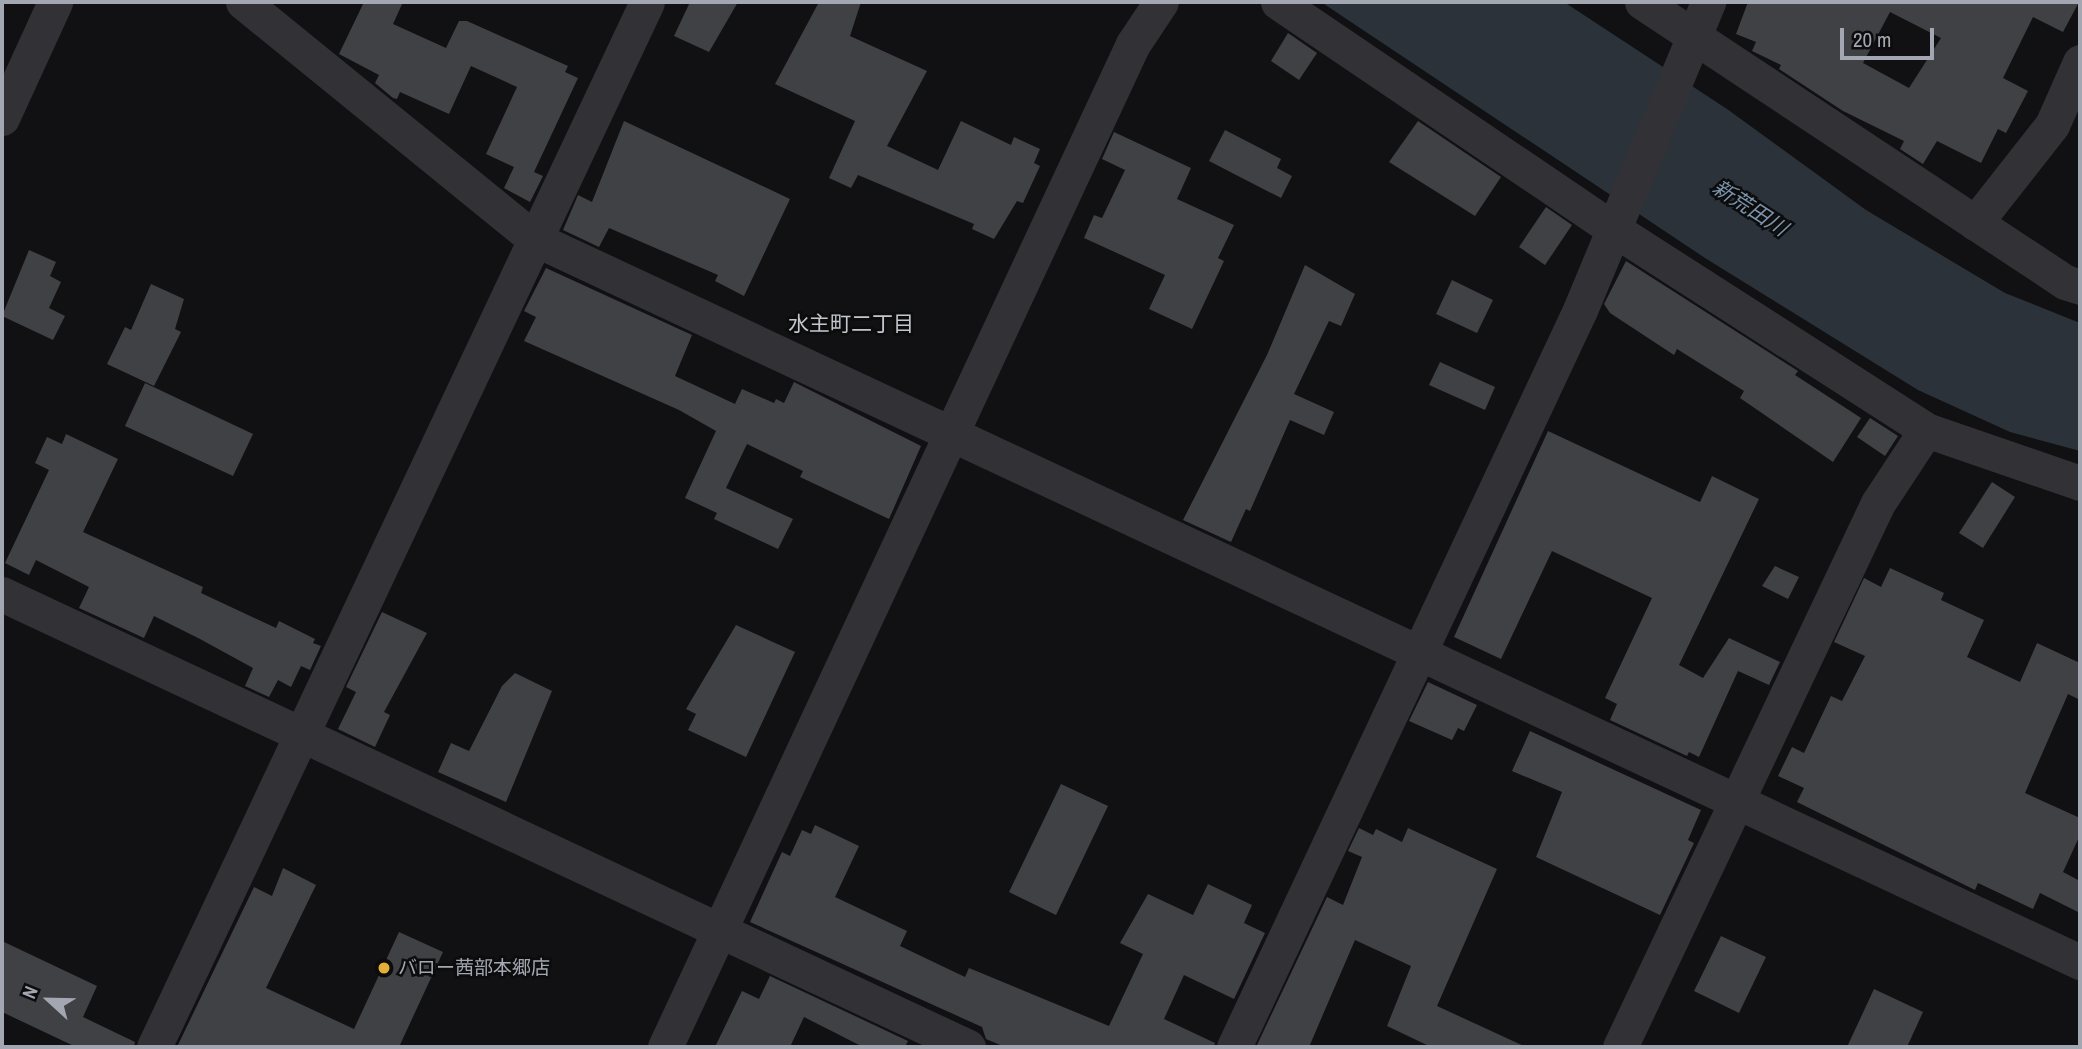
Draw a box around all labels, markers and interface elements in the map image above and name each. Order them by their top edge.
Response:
scale bar [1844,14,1938,58]
text: 20 m [1853,25,1891,54]
water label: 新荒田川 [1708,175,1792,241]
district label: 水主町二丁目 [788,311,914,337]
place label: バロー茜部本郷店 [398,957,550,979]
marker: バロー茜部本郷店 [376,960,392,976]
north arrow [14,965,84,1035]
text: N [15,982,44,1002]

